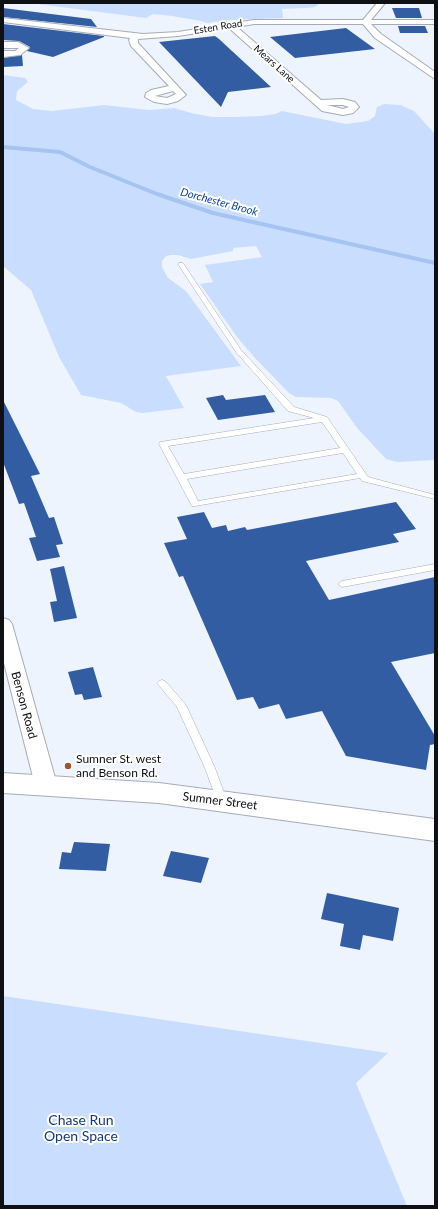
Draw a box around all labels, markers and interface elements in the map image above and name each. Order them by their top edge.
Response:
street label: Esten Road [193,17,243,37]
street label: Mears Lane [251,43,297,85]
water label: Dorchester Brook [179,185,259,219]
street label: Benson Road [8,670,40,740]
place label: Sumner St. west and Benson Rd. [76,752,161,780]
marker: Sumner St. west and Benson Rd. [63,761,73,771]
street label: Sumner Street [182,789,258,813]
park label: Chase Run Open Space [44,1112,118,1144]

